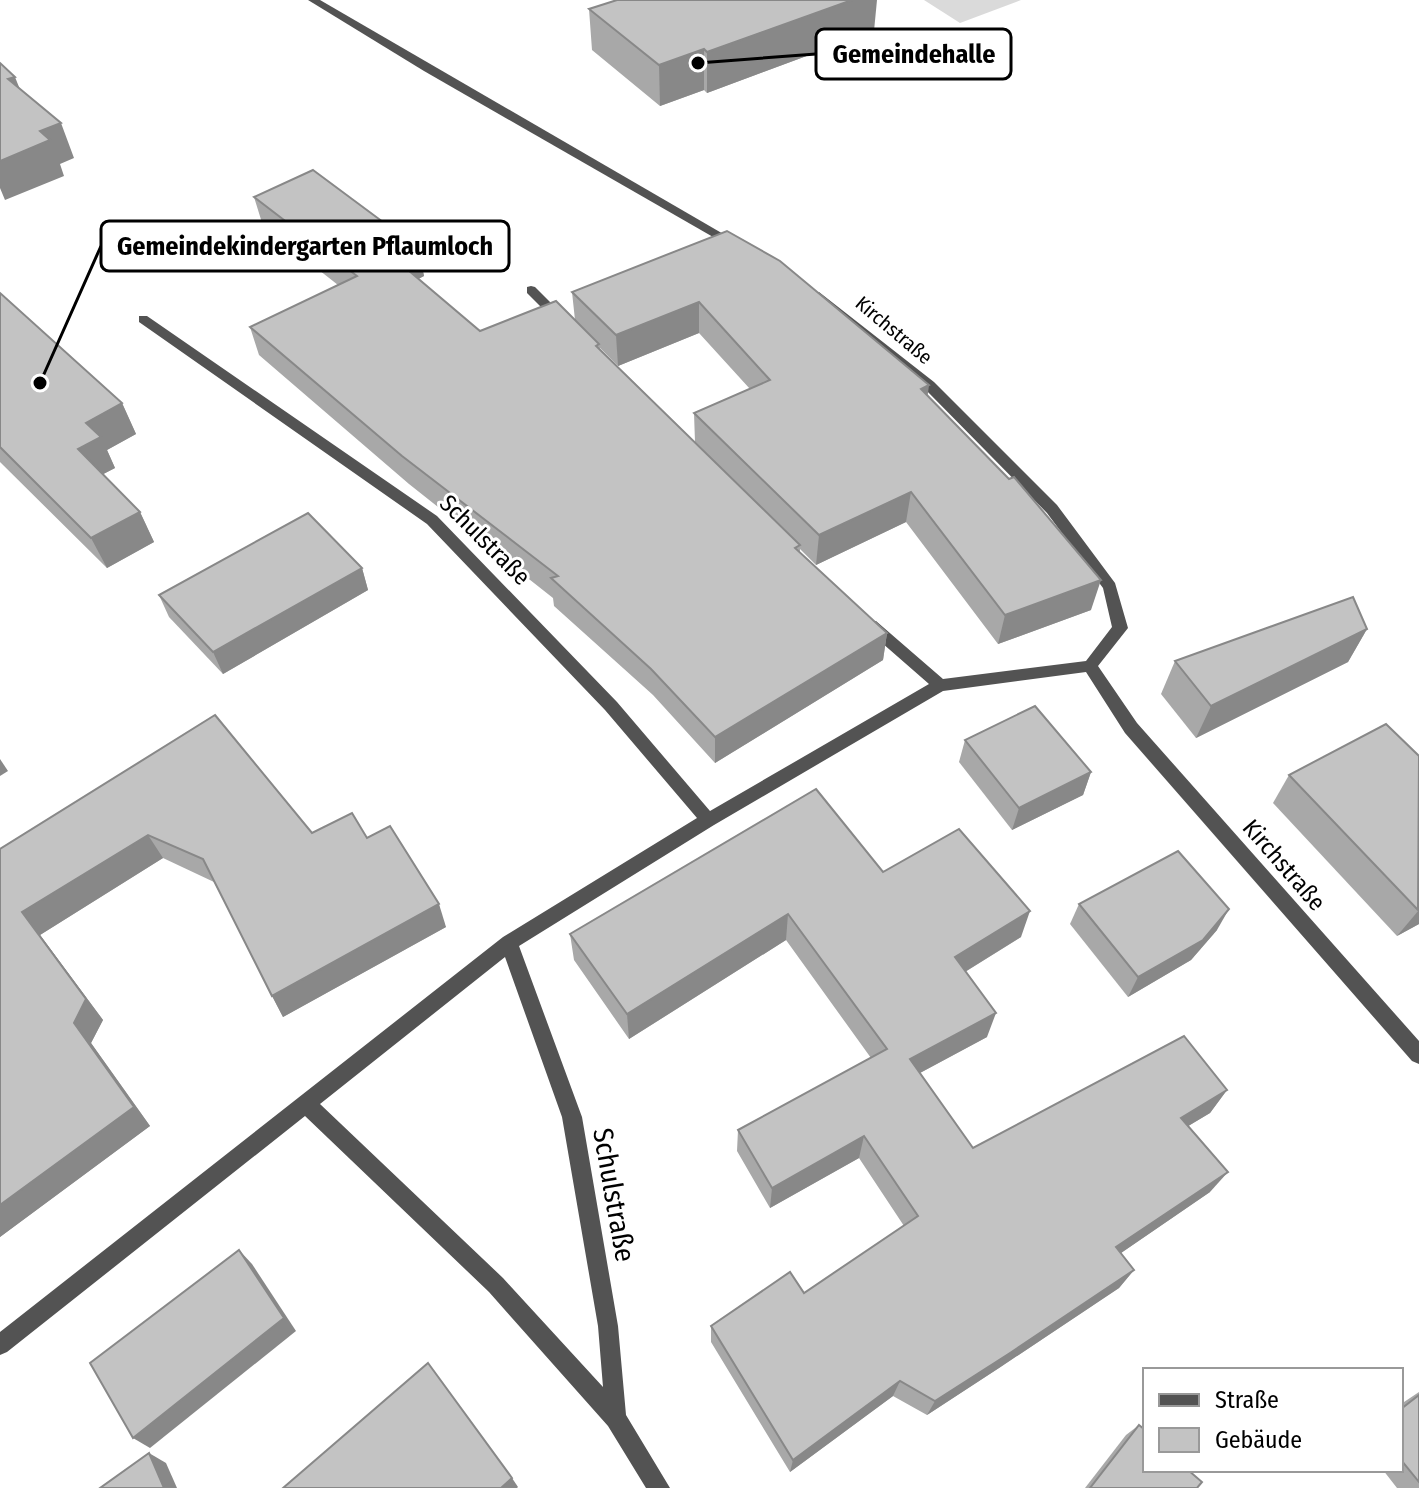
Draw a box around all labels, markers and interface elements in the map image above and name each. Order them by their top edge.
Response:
callout: Gemeindehalle [816,29,1011,79]
text: Gemeindehalle [833,39,995,70]
callout: Gemeindekindergarten Pflaumloch [101,221,509,271]
text: Gemeindekindergarten Pflaumloch [117,231,493,262]
street label: Kirchstraße [851,291,937,369]
street label: Schulstraße [434,489,536,591]
street label: Kirchstraße [1237,814,1331,916]
street label: Schulstraße [586,1126,642,1264]
legend [1143,1368,1403,1472]
text: Straße [1215,1386,1279,1414]
text: Gebäude [1215,1426,1302,1454]

